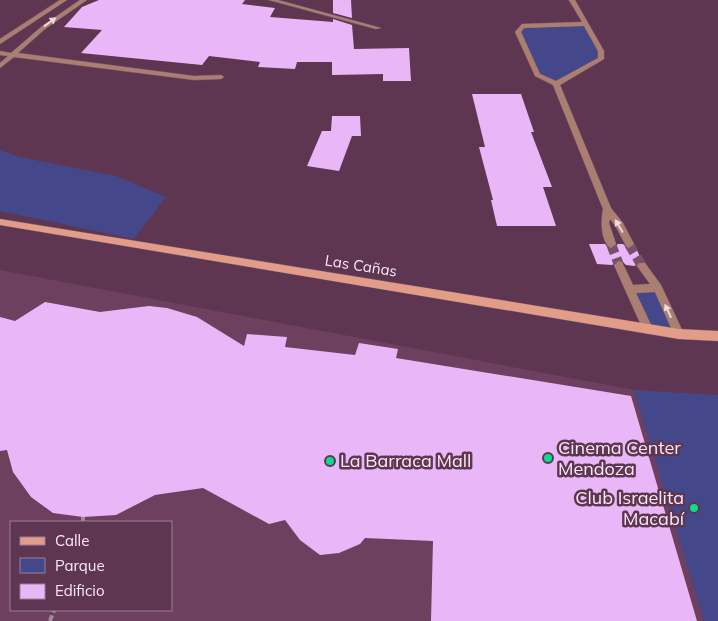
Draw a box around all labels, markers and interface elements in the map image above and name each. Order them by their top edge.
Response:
one-way arrow [43,17,56,28]
one-way arrow [615,219,624,233]
street label: Las Cañas [324,250,399,281]
one-way arrow [664,304,672,318]
place label: Cinema Center Mendoza [558,436,681,480]
place label: La Barraca Mall [340,449,471,472]
marker: Cinema Center Mendoza [542,452,554,464]
marker: La Barraca Mall [324,455,336,467]
place label: Club Israelita Macabí [575,486,686,530]
marker: Club Israelita Macabí [688,502,700,514]
legend [10,521,172,611]
text: Calle [55,531,89,550]
text: Parque [55,556,105,575]
text: Edificio [55,581,105,600]

